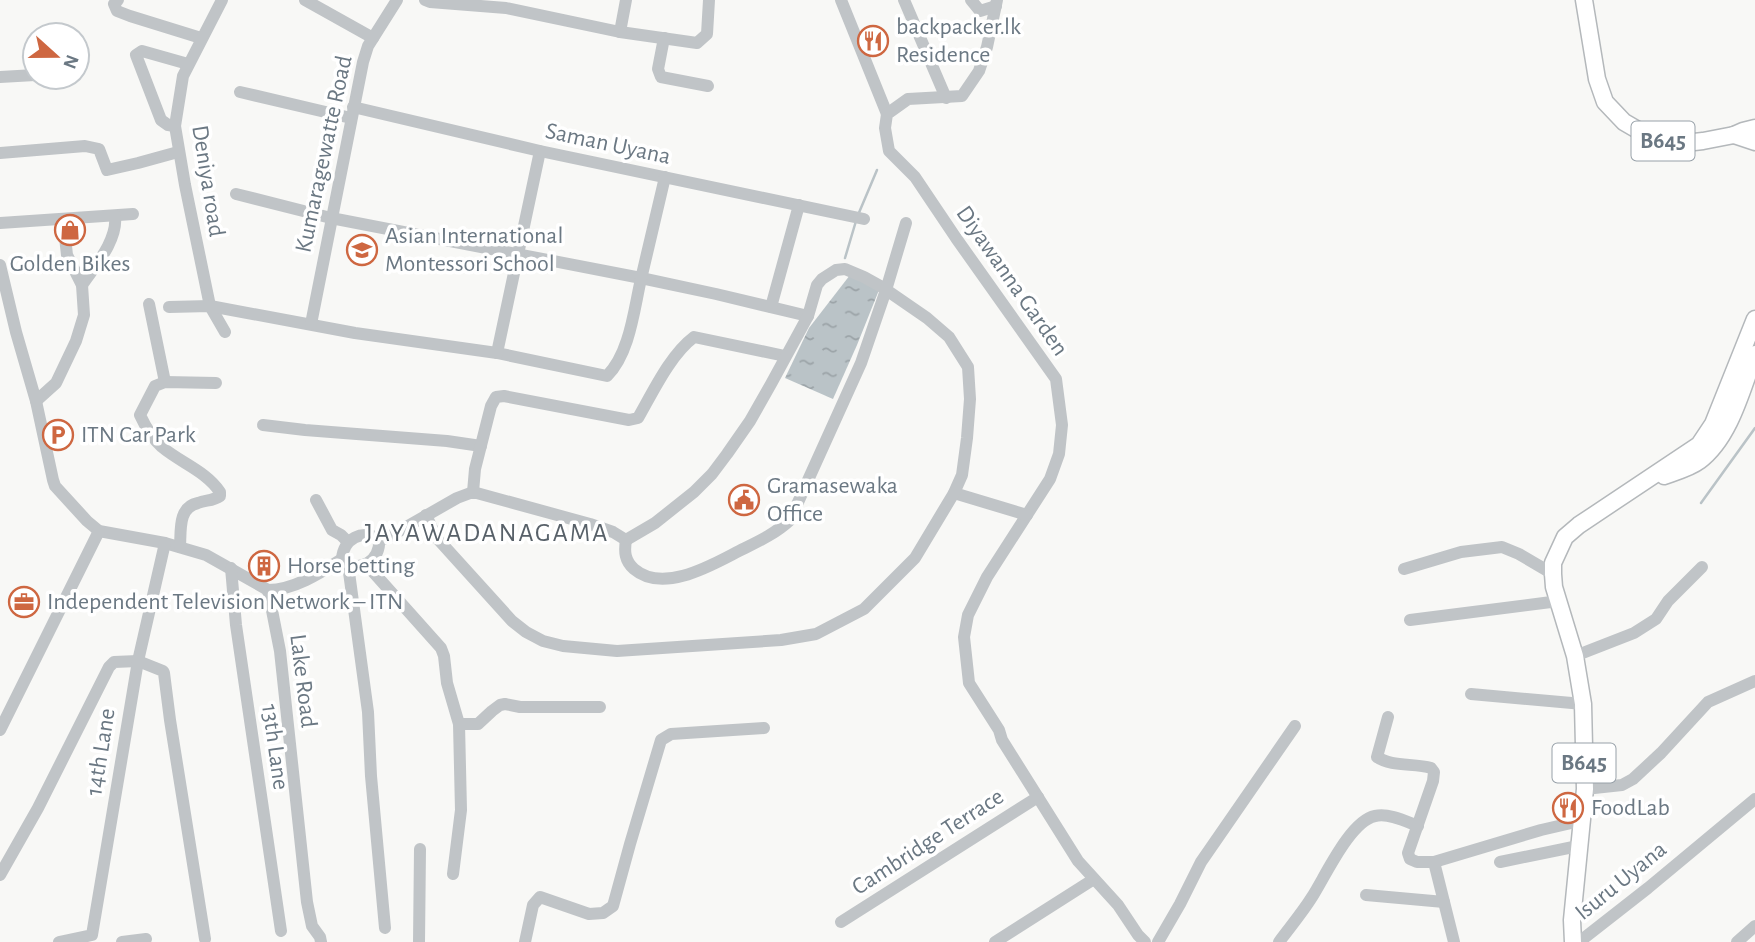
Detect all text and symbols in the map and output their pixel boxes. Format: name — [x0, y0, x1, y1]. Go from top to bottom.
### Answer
place label: backpacker.lk Residence — [896, 15, 1021, 67]
north arrow — [21, 21, 91, 91]
restaurant icon: backpacker.lk Residence — [856, 24, 890, 58]
text: N — [59, 52, 82, 71]
street label: Kumaragewatte Road — [291, 53, 357, 255]
street label: Saman Uyana — [543, 119, 673, 169]
road number: B645 — [1632, 122, 1694, 160]
street label: Deniya road — [187, 123, 229, 239]
street label: Diyawanna Garden — [951, 202, 1073, 360]
shop icon: Golden Bikes — [53, 213, 87, 247]
place label: Asian International Montessori School — [385, 224, 563, 276]
school or university icon: Asian International Montessori School — [345, 233, 379, 267]
place label: Golden Bikes — [10, 252, 130, 276]
parking icon: ITN Car Park — [41, 418, 75, 452]
place label: ITN Car Park — [81, 423, 196, 447]
place label: Gramasewaka Office — [767, 474, 898, 526]
public building icon: Gramasewaka Office — [727, 483, 761, 517]
district label: JAYAWADANAGAMA — [365, 520, 609, 546]
building icon: Horse betting — [247, 549, 281, 583]
place label: Horse betting — [287, 554, 415, 578]
office icon: Independent Television Network – ITN — [7, 585, 41, 619]
place label: Independent Television Network – ITN — [47, 590, 403, 614]
street label: Lake Road — [285, 633, 321, 729]
street label: 13th Lane — [257, 702, 293, 792]
street label: 14th Lane — [82, 707, 120, 797]
road number: B645 — [1552, 744, 1616, 782]
street label: Cambridge Terrace — [848, 784, 1008, 900]
restaurant icon: FoodLab — [1551, 791, 1585, 825]
place label: FoodLab — [1591, 796, 1670, 820]
street label: Isuru Uyana — [1571, 837, 1671, 925]

